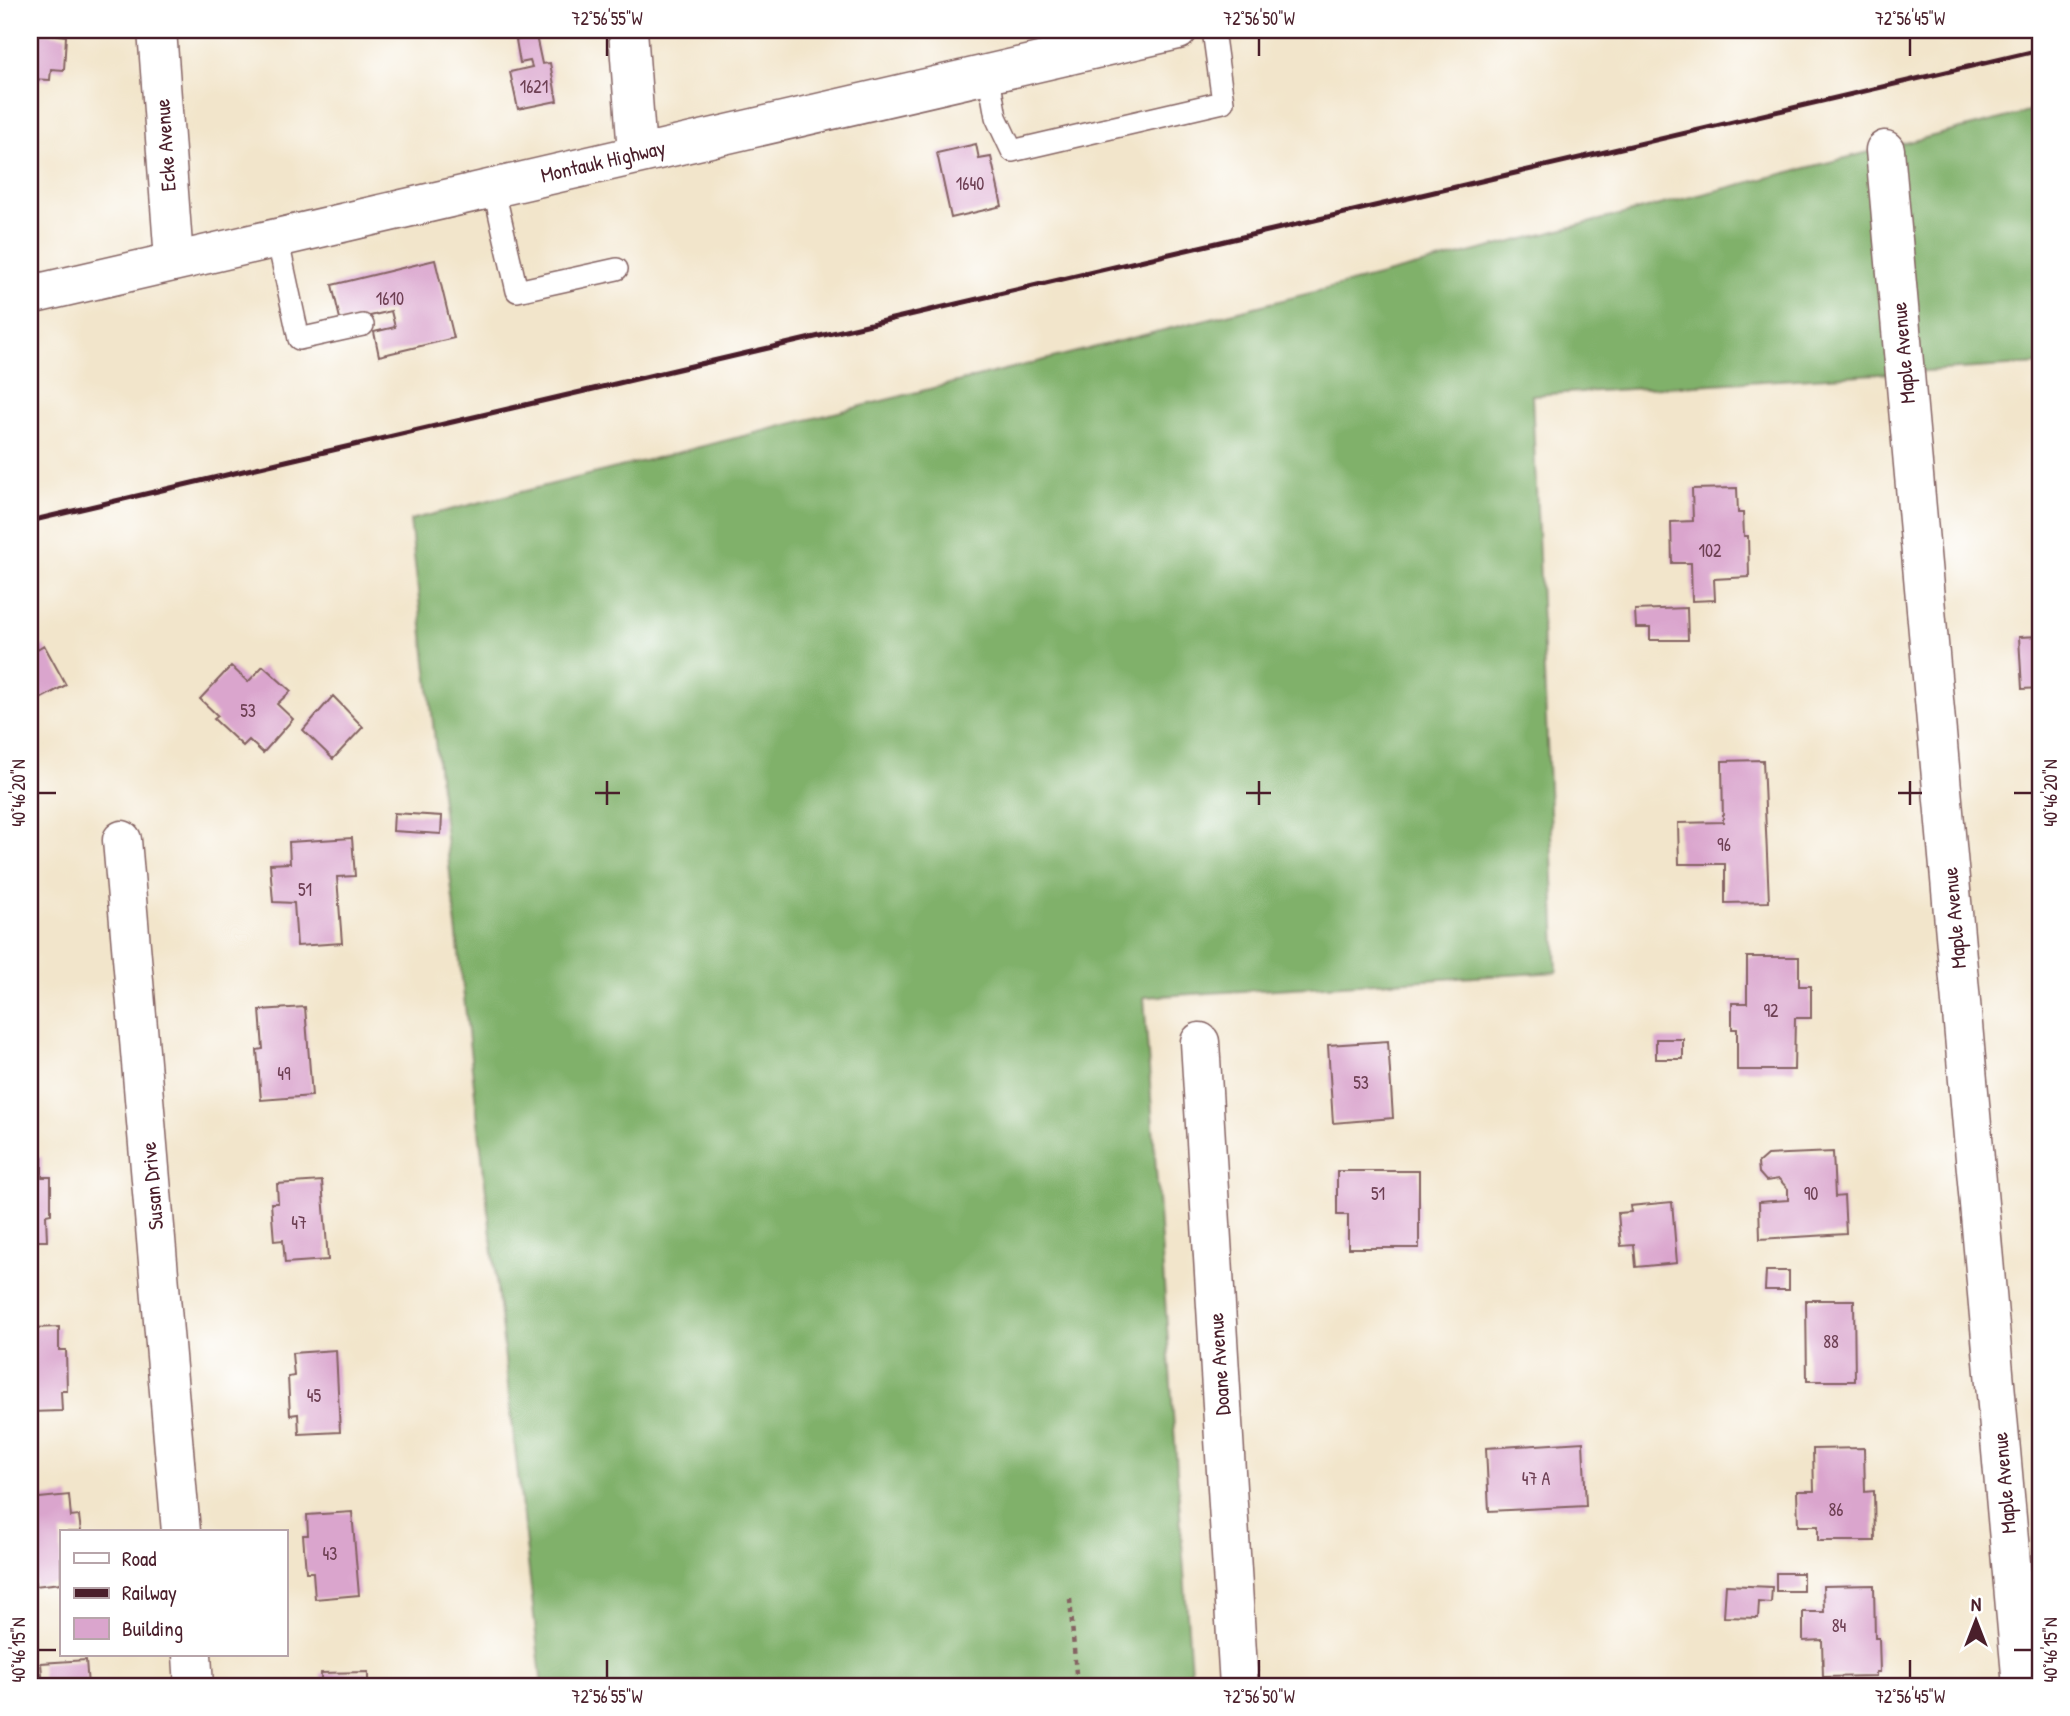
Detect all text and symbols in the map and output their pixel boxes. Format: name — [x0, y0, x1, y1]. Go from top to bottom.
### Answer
text: 72°56'55"W — [571, 6, 643, 31]
text: 72°56'50"W — [1223, 6, 1295, 31]
text: 72°56'45"W — [1875, 6, 1945, 31]
house number: 1621 — [520, 74, 548, 99]
street label: Ecke Avenue — [147, 98, 183, 192]
street label: Montauk Highway — [538, 133, 668, 189]
house number: 1640 — [956, 171, 984, 196]
house number: 1610 — [376, 286, 404, 311]
street label: Maple Avenue — [1884, 301, 1922, 405]
house number: 102 — [1698, 538, 1722, 563]
house number: 53 — [240, 698, 256, 723]
text: 40°46'20"N — [6, 759, 31, 827]
text: 40°46'20"N — [2038, 759, 2063, 827]
house number: 96 — [1717, 832, 1731, 857]
street label: Maple Avenue — [1935, 866, 1973, 970]
house number: 51 — [298, 877, 312, 902]
house number: 92 — [1763, 998, 1779, 1023]
house number: 49 — [277, 1061, 291, 1086]
house number: 53 — [1353, 1070, 1369, 1095]
street label: Susan Drive — [134, 1141, 170, 1231]
house number: 51 — [1371, 1181, 1385, 1206]
house number: 90 — [1804, 1181, 1818, 1206]
house number: 47 — [291, 1210, 307, 1235]
street label: Doane Avenue — [1201, 1312, 1237, 1416]
house number: 88 — [1823, 1329, 1839, 1354]
house number: 45 — [307, 1383, 322, 1408]
street label: Maple Avenue — [1985, 1431, 2023, 1535]
house number: 47 A — [1522, 1466, 1551, 1491]
house number: 86 — [1829, 1497, 1843, 1522]
legend — [60, 1530, 287, 1656]
house number: 43 — [323, 1541, 337, 1566]
text: Road — [122, 1544, 156, 1573]
text: Railway — [122, 1578, 177, 1607]
north arrow — [1940, 1586, 2010, 1656]
text: N — [1971, 1591, 1981, 1617]
house number: 84 — [1832, 1613, 1847, 1638]
text: Building — [122, 1614, 183, 1643]
text: 40°46'15"N — [6, 1617, 31, 1683]
text: 40°46'15"N — [2038, 1617, 2063, 1683]
text: 72°56'55"W — [571, 1684, 643, 1709]
text: 72°56'50"W — [1223, 1684, 1295, 1709]
text: 72°56'45"W — [1875, 1684, 1945, 1709]

